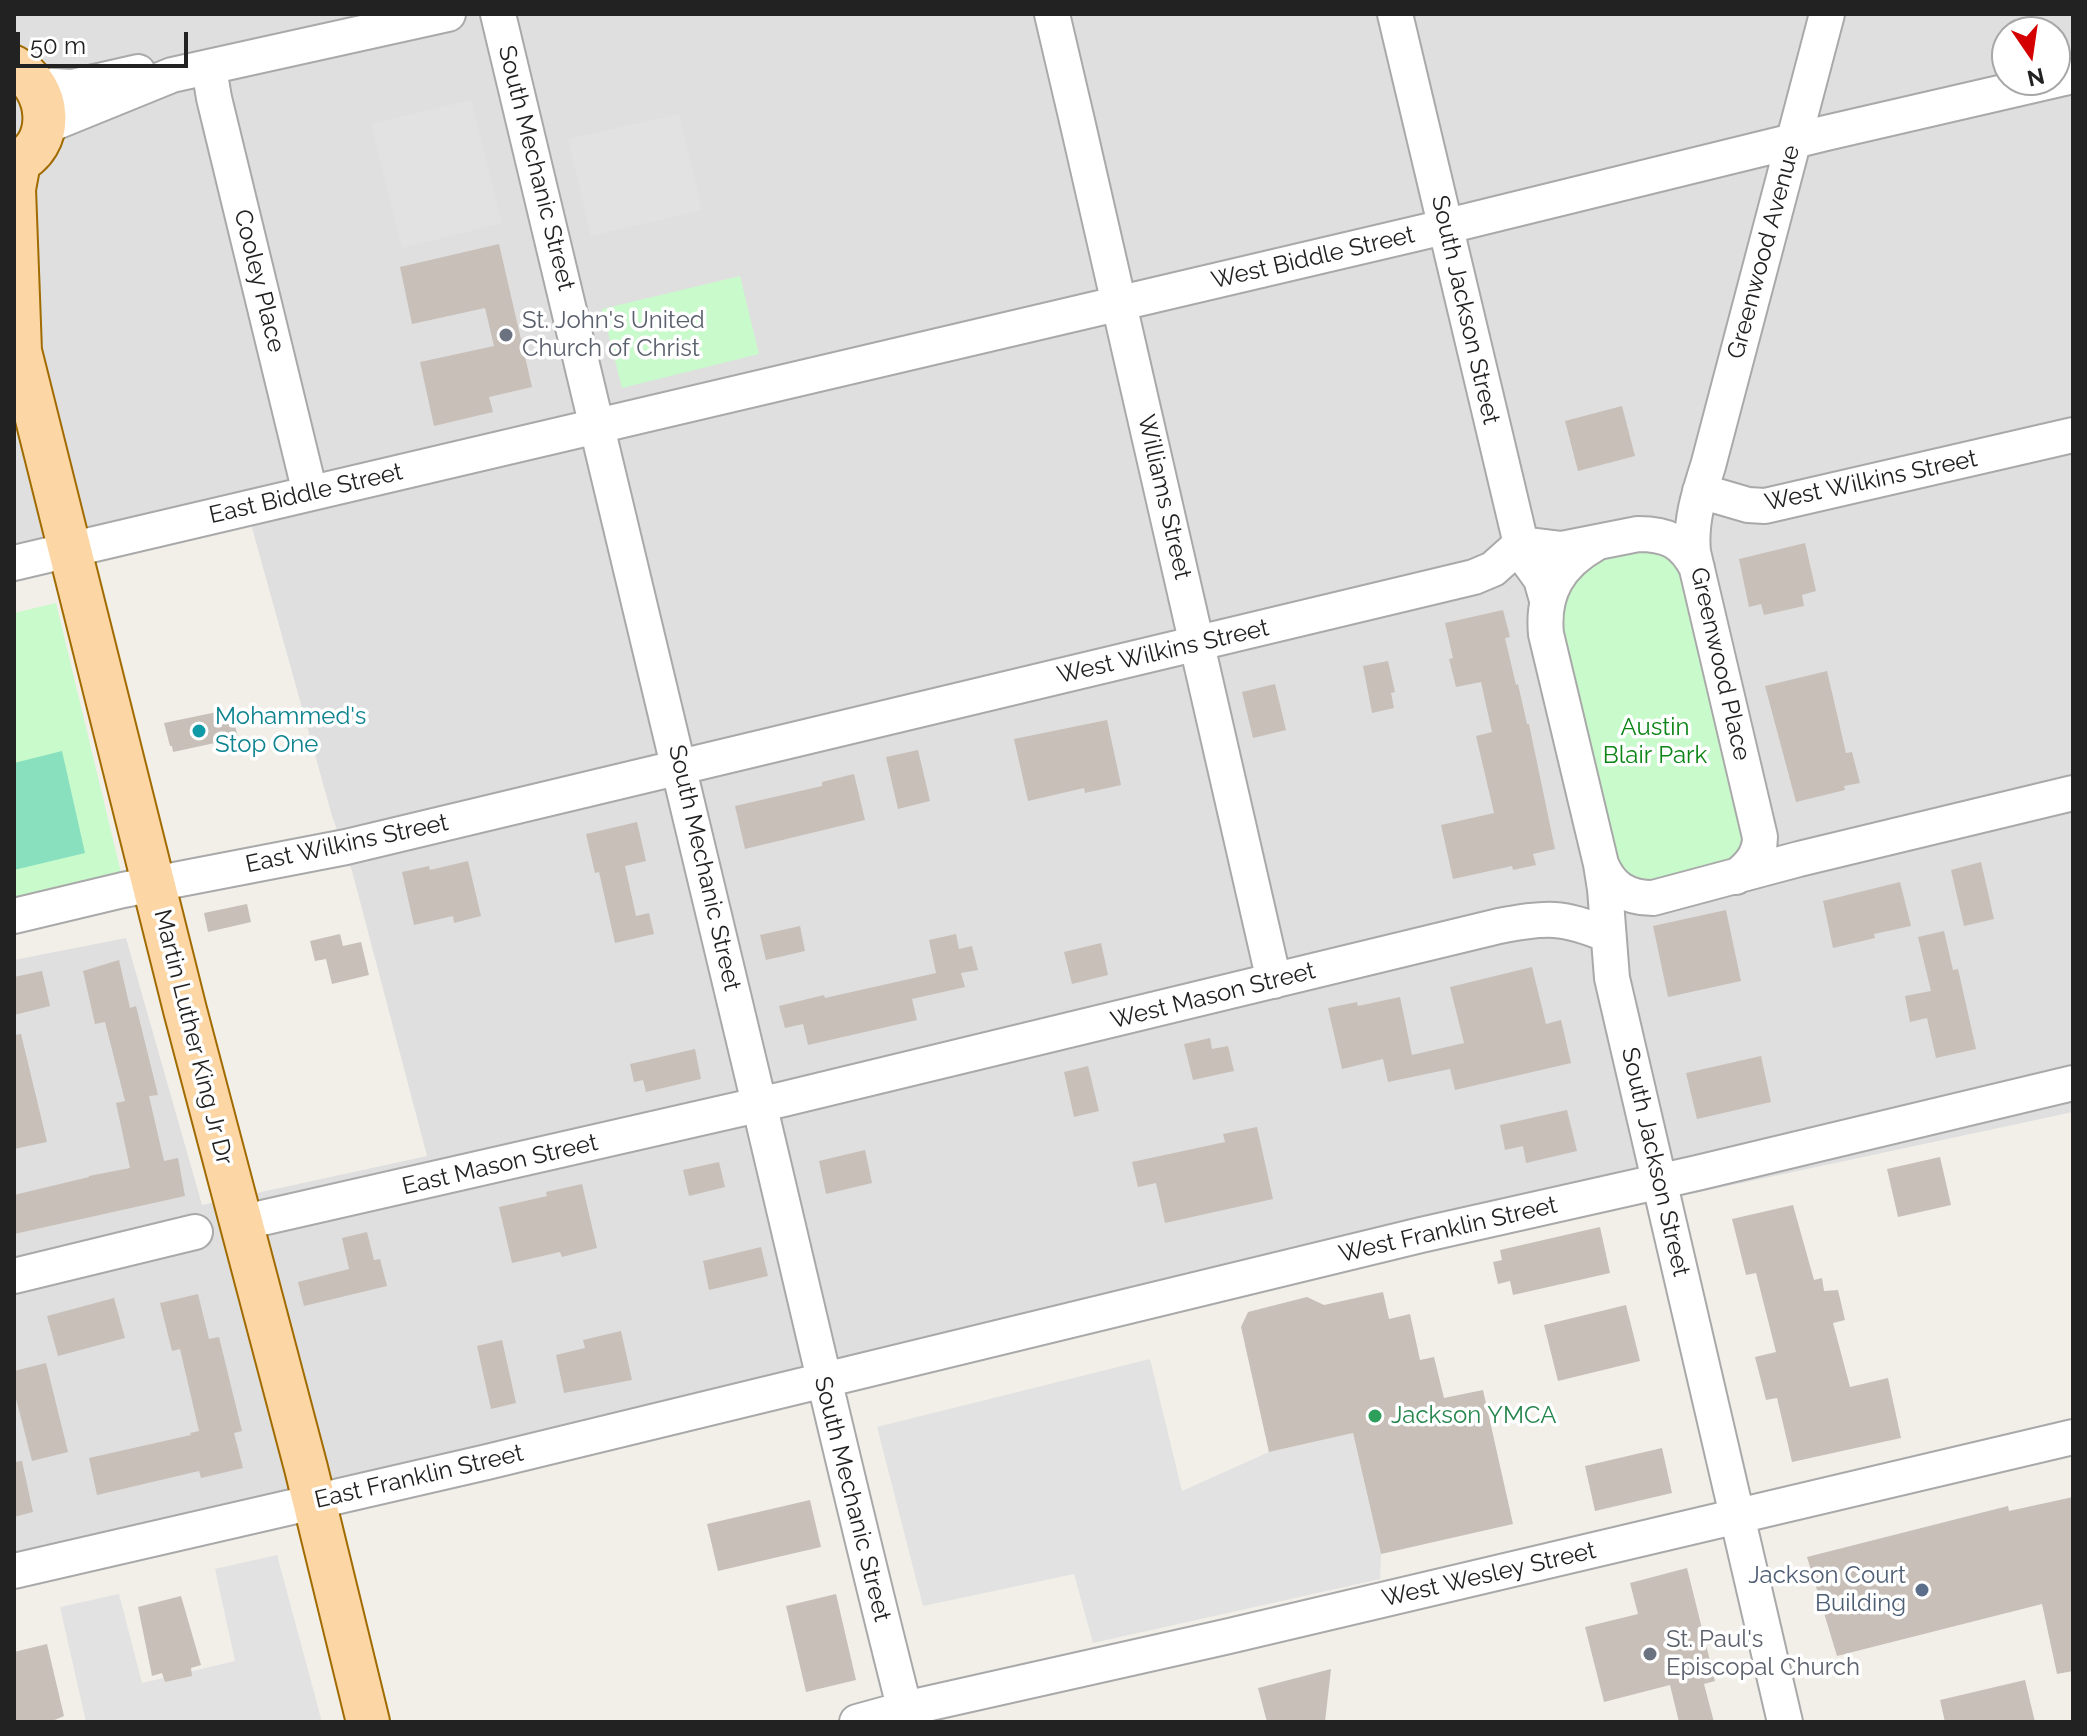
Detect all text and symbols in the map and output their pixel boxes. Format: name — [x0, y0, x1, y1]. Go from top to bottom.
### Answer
scale bar — [20, 16, 192, 66]
north arrow — [1991, 16, 2071, 96]
text: 50 m — [30, 31, 86, 60]
street label: South Mechanic Street — [492, 43, 580, 293]
text: N — [2025, 63, 2047, 92]
street label: Greenwood Avenue — [1722, 142, 1806, 362]
street label: South Jackson Street — [1425, 193, 1505, 427]
street label: Cooley Place — [227, 207, 291, 355]
street label: West Biddle Street — [1209, 221, 1417, 295]
place label: St. John's United Church of Christ — [522, 307, 705, 363]
marker: St. John's United Church of Christ — [497, 326, 515, 344]
street label: Williams Street — [1131, 412, 1197, 582]
street label: West Wilkins Street — [1762, 444, 1980, 518]
street label: East Biddle Street — [206, 458, 406, 530]
street label: Greenwood Place — [1684, 565, 1756, 763]
street label: West Wilkins Street — [1054, 614, 1272, 690]
place label: Mohammed's Stop One — [215, 703, 366, 759]
park label: Austin Blair Park — [1603, 714, 1707, 770]
marker: Mohammed's Stop One — [190, 722, 208, 740]
street label: South Mechanic Street — [662, 742, 746, 994]
street label: East Wilkins Street — [243, 808, 451, 880]
street label: Martin Luther King Jr Dr — [147, 906, 239, 1168]
street label: West Mason Street — [1108, 957, 1318, 1035]
street label: South Jackson Street — [1615, 1045, 1695, 1279]
street label: East Mason Street — [399, 1128, 601, 1202]
street label: West Franklin Street — [1336, 1191, 1560, 1269]
street label: South Mechanic Street — [808, 1374, 896, 1624]
place label: Jackson YMCA — [1391, 1402, 1556, 1430]
marker: Jackson YMCA — [1366, 1407, 1384, 1425]
street label: East Franklin Street — [312, 1439, 526, 1515]
street label: West Wesley Street — [1379, 1536, 1599, 1614]
place label: Jackson Court Building — [1748, 1562, 1906, 1618]
marker: Jackson Court Building — [1913, 1581, 1931, 1599]
place label: St. Paul's Episcopal Church — [1666, 1626, 1860, 1682]
marker: St. Paul's Episcopal Church — [1641, 1645, 1659, 1663]

